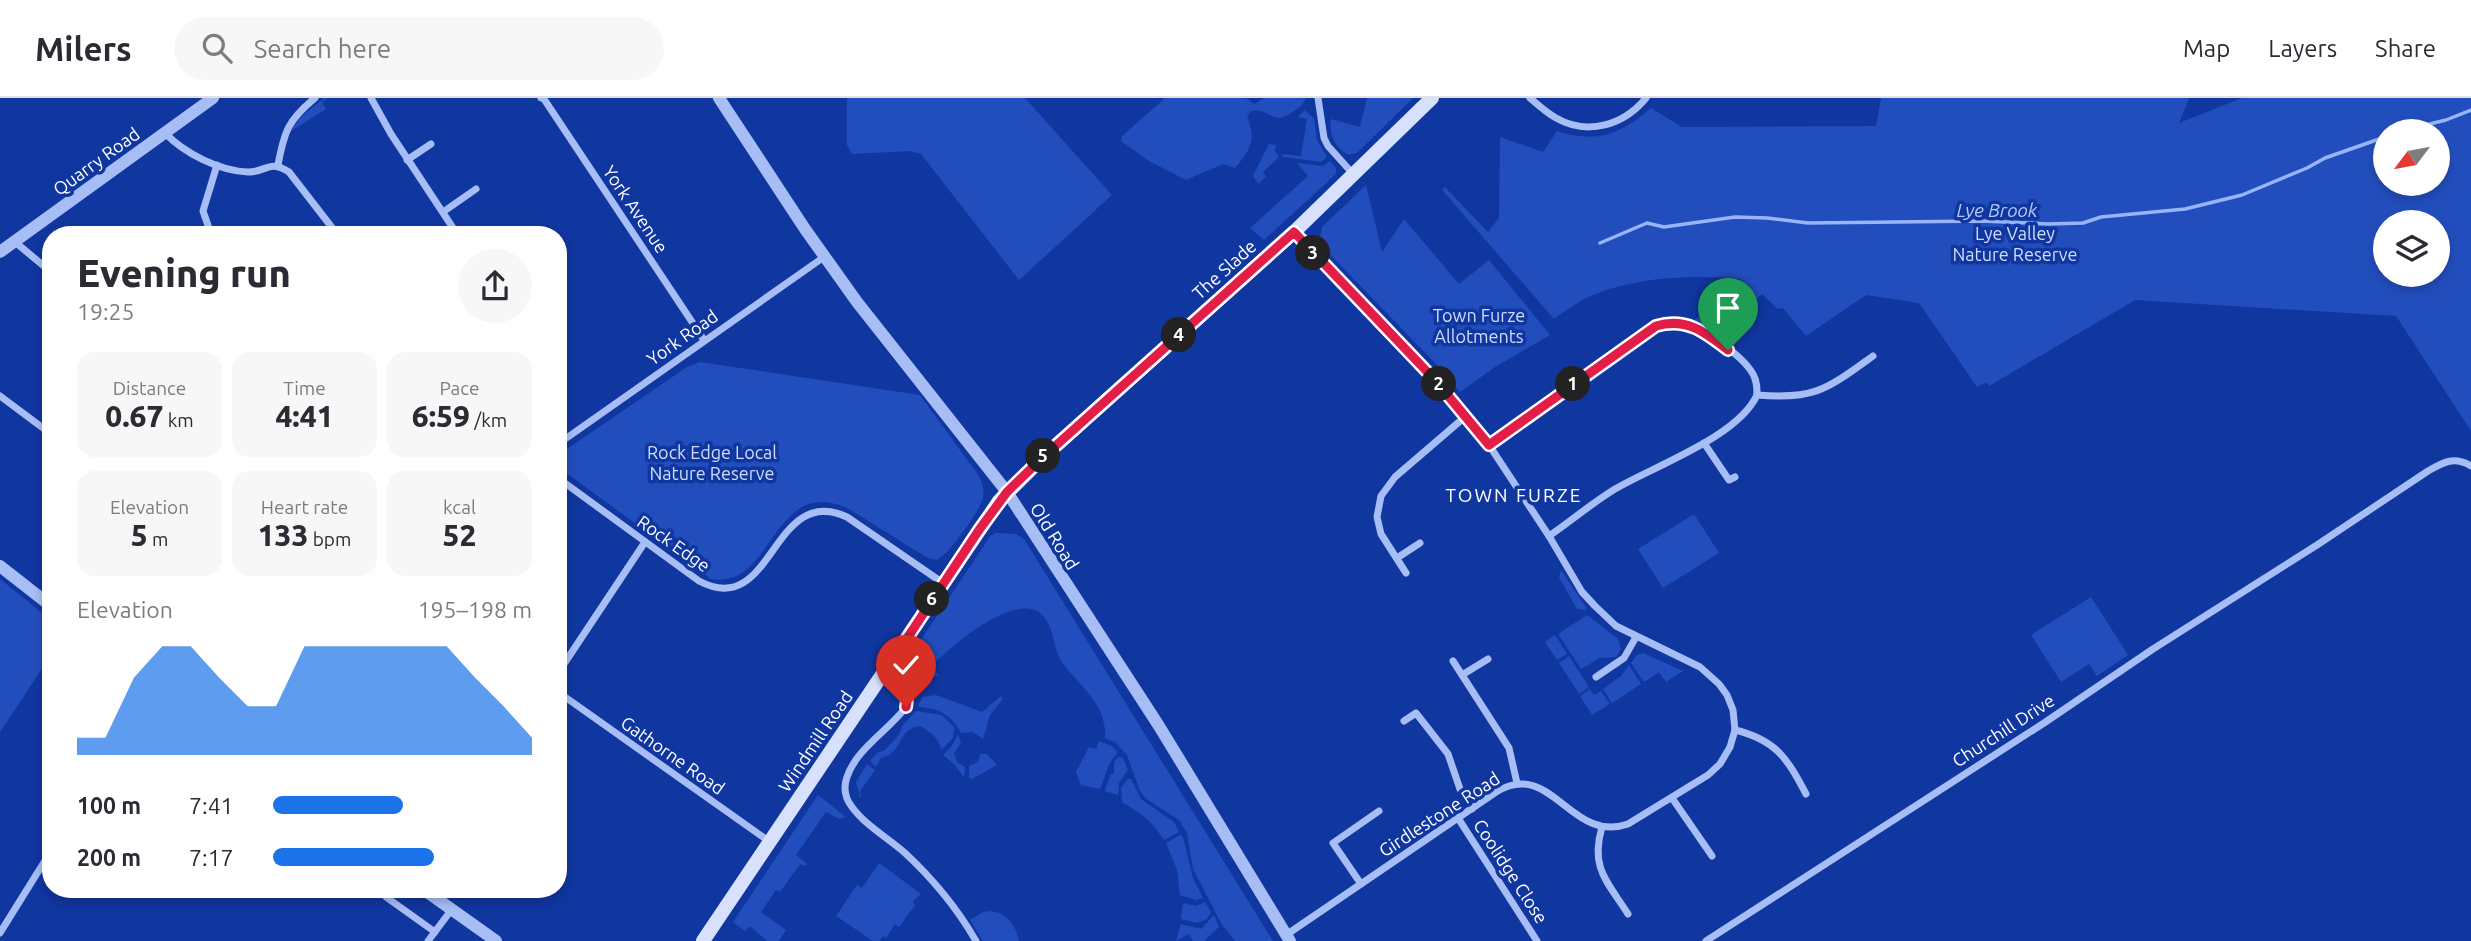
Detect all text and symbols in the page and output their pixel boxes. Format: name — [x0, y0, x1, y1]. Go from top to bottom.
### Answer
search box — [174, 17, 664, 80]
icon: search — [198, 29, 236, 67]
text: Milers — [35, 30, 132, 67]
text: Search here — [254, 34, 391, 63]
text: Map — [2183, 35, 2230, 62]
text: Layers — [2268, 35, 2337, 62]
text: Share — [2375, 35, 2436, 62]
north arrow — [2373, 119, 2450, 196]
map controls — [2373, 119, 2450, 287]
street label: Quarry Road — [49, 123, 144, 200]
street label: York Avenue — [600, 162, 672, 256]
water label: Lye Brook — [1957, 199, 2038, 221]
button: layers — [2373, 210, 2450, 287]
park label: Lye Valley Nature Reserve — [1952, 223, 2078, 264]
street label: The Slade — [1188, 235, 1260, 303]
pin: 3 — [1296, 236, 1330, 270]
text: 3 — [1307, 241, 1318, 263]
button: share — [458, 249, 532, 323]
text: Evening run — [77, 252, 291, 294]
pin — [1698, 278, 1758, 350]
icon: arrive — [1709, 289, 1747, 327]
text: 19:25 — [77, 299, 135, 324]
street label: York Road — [643, 305, 721, 369]
park label: Town Furze Allotments — [1433, 305, 1525, 346]
pin: 4 — [1162, 317, 1196, 352]
text: 4 — [1173, 323, 1184, 345]
pin: 2 — [1422, 366, 1456, 402]
pin: 1 — [1556, 366, 1590, 402]
text: 2 — [1433, 372, 1444, 394]
text: 1 — [1567, 372, 1578, 394]
text: Distance — [113, 377, 186, 399]
text: Time — [283, 377, 326, 399]
text: Pace — [439, 377, 480, 399]
text: 0.67 — [105, 399, 163, 433]
text: 4:41 — [275, 399, 334, 433]
text: 6:59 — [412, 399, 470, 433]
text: km — [163, 409, 194, 431]
text: /km — [470, 409, 507, 431]
pin: 5 — [1026, 438, 1060, 474]
park label: Rock Edge Local Nature Reserve — [647, 442, 777, 483]
text: 5 — [1037, 444, 1048, 466]
district label: TOWN FURZE — [1446, 484, 1582, 506]
text: Elevation — [110, 496, 189, 518]
text: Heart rate — [261, 496, 348, 518]
text: kcal — [443, 496, 476, 518]
street label: Old Road — [1027, 499, 1083, 573]
street label: Rock Edge — [634, 511, 714, 575]
text: 5 — [131, 518, 148, 552]
text: 133 — [258, 518, 308, 552]
text: 52 — [443, 518, 476, 552]
text: m — [148, 528, 168, 550]
text: bpm — [308, 528, 351, 550]
pin: 6 — [914, 582, 950, 616]
text: 6 — [926, 587, 937, 609]
text: Elevation — [77, 597, 173, 622]
text: 195–198 m — [418, 597, 532, 622]
pin — [876, 635, 936, 707]
icon: check — [887, 646, 925, 684]
street label: Windmill Road — [774, 687, 856, 795]
street label: Churchill Drive — [1948, 690, 2058, 770]
street label: Gathorne Road — [617, 712, 729, 798]
street label: Girdlestone Road — [1375, 768, 1503, 860]
text: 100 m — [77, 793, 141, 818]
text: 7:41 — [189, 793, 234, 818]
street label: Coolidge Close — [1470, 815, 1552, 927]
text: 200 m — [77, 845, 141, 870]
text: 7:17 — [189, 845, 234, 870]

